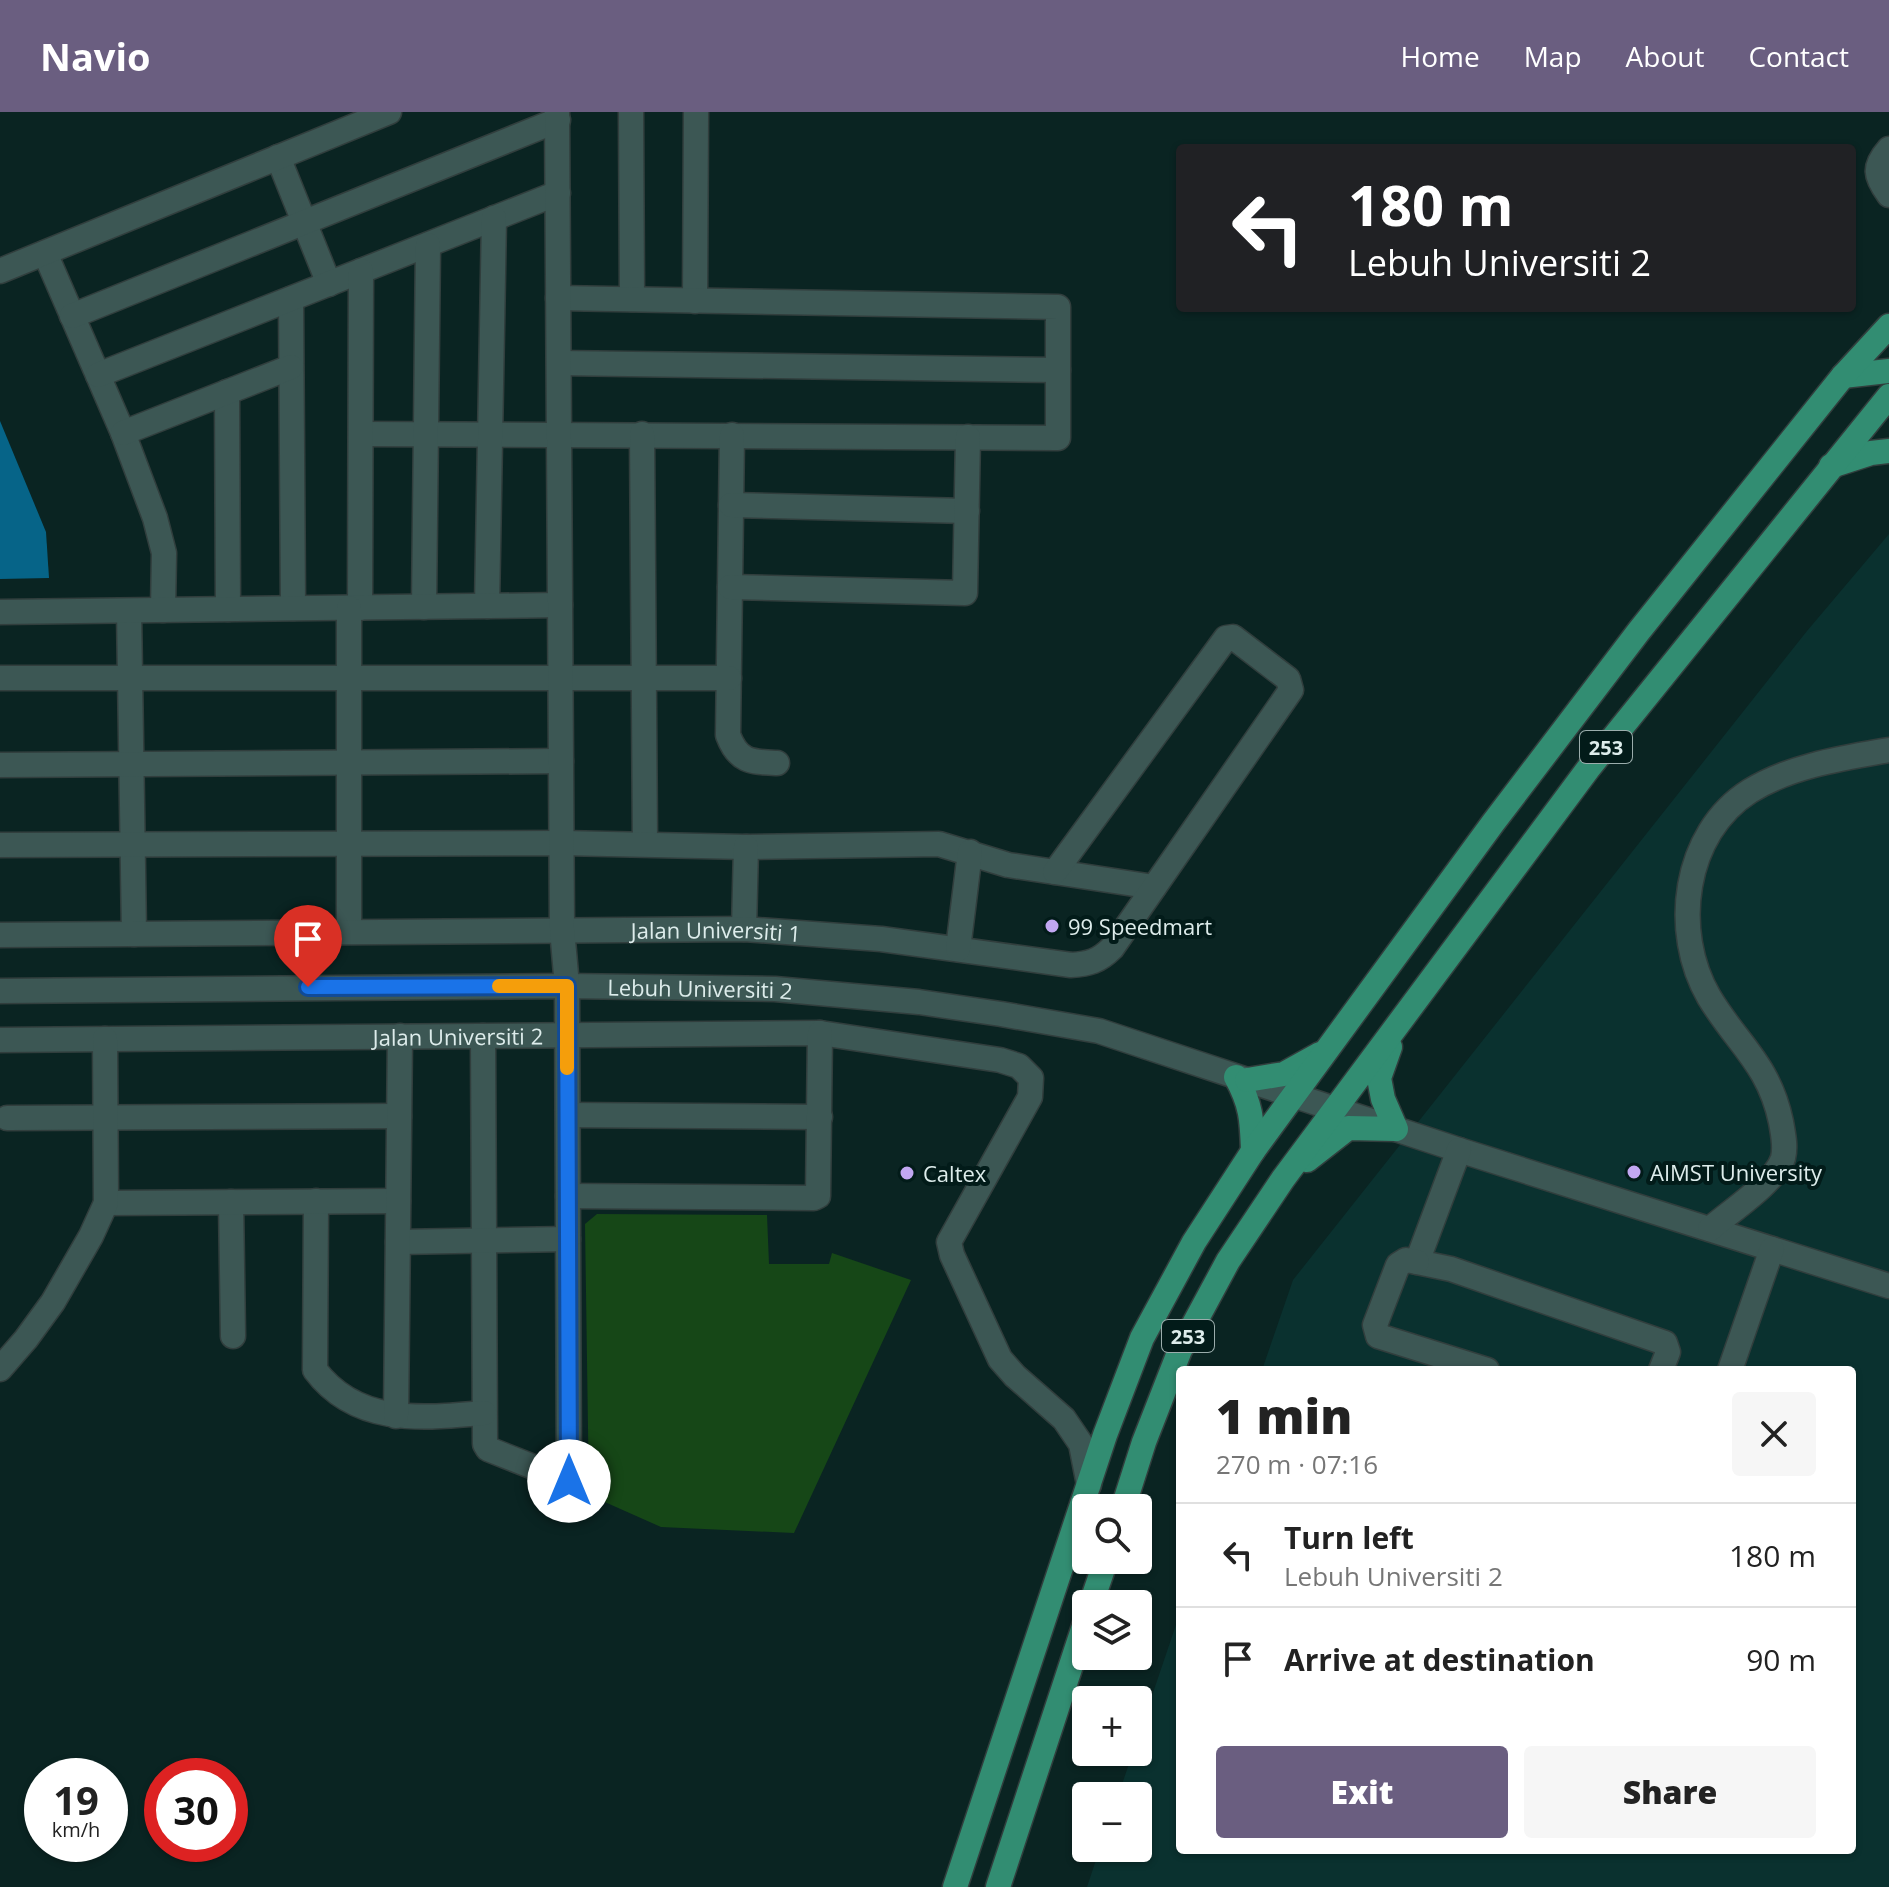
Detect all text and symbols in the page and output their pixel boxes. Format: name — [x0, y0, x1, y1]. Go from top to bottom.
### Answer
text: Navio — [40, 30, 151, 82]
text: Home — [1401, 37, 1480, 75]
text: Map — [1524, 37, 1582, 75]
text: About — [1626, 37, 1704, 75]
text: Contact — [1748, 37, 1849, 75]
text: 180 m — [1348, 166, 1514, 242]
icon: left — [1216, 176, 1320, 280]
text: Lebuh Universiti 2 — [1348, 238, 1651, 287]
road number: 253 — [1580, 731, 1632, 763]
pin — [274, 905, 342, 987]
place label: 99 Speedmart — [1068, 911, 1212, 941]
street label: Jalan Universiti 1 — [629, 914, 802, 948]
icon: arrive — [286, 917, 330, 961]
marker: 99 Speedmart — [1043, 917, 1061, 935]
street label: Lebuh Universiti 2 — [607, 972, 794, 1006]
street label: Jalan Universiti 2 — [371, 1020, 543, 1052]
place label: AIMST University — [1650, 1157, 1823, 1187]
place label: Caltex — [923, 1158, 987, 1188]
marker: AIMST University — [1625, 1163, 1643, 1181]
marker: Caltex — [898, 1164, 916, 1182]
road number: 253 — [1162, 1320, 1214, 1352]
text: 1 min — [1216, 1383, 1352, 1448]
button: close — [1732, 1392, 1816, 1476]
position arrow — [527, 1439, 611, 1523]
text: 270 m · 07:16 — [1216, 1446, 1378, 1482]
map controls — [1072, 1494, 1152, 1862]
button: search — [1072, 1494, 1152, 1574]
text: Turn left — [1284, 1517, 1414, 1558]
icon: left — [1216, 1533, 1260, 1577]
text: 180 m — [1729, 1535, 1816, 1576]
text: Lebuh Universiti 2 — [1284, 1558, 1503, 1594]
button: layers — [1072, 1590, 1152, 1670]
icon: arrive — [1216, 1637, 1260, 1681]
text: Arrive at destination — [1284, 1639, 1595, 1680]
text: 90 m — [1746, 1639, 1816, 1680]
button: + — [1072, 1686, 1152, 1766]
button: Exit — [1216, 1746, 1508, 1838]
button: Share — [1524, 1746, 1816, 1838]
speed limit sign: 30 — [144, 1758, 248, 1862]
text: 19 — [53, 1772, 99, 1827]
button: − — [1072, 1782, 1152, 1862]
text: km/h — [52, 1816, 100, 1843]

